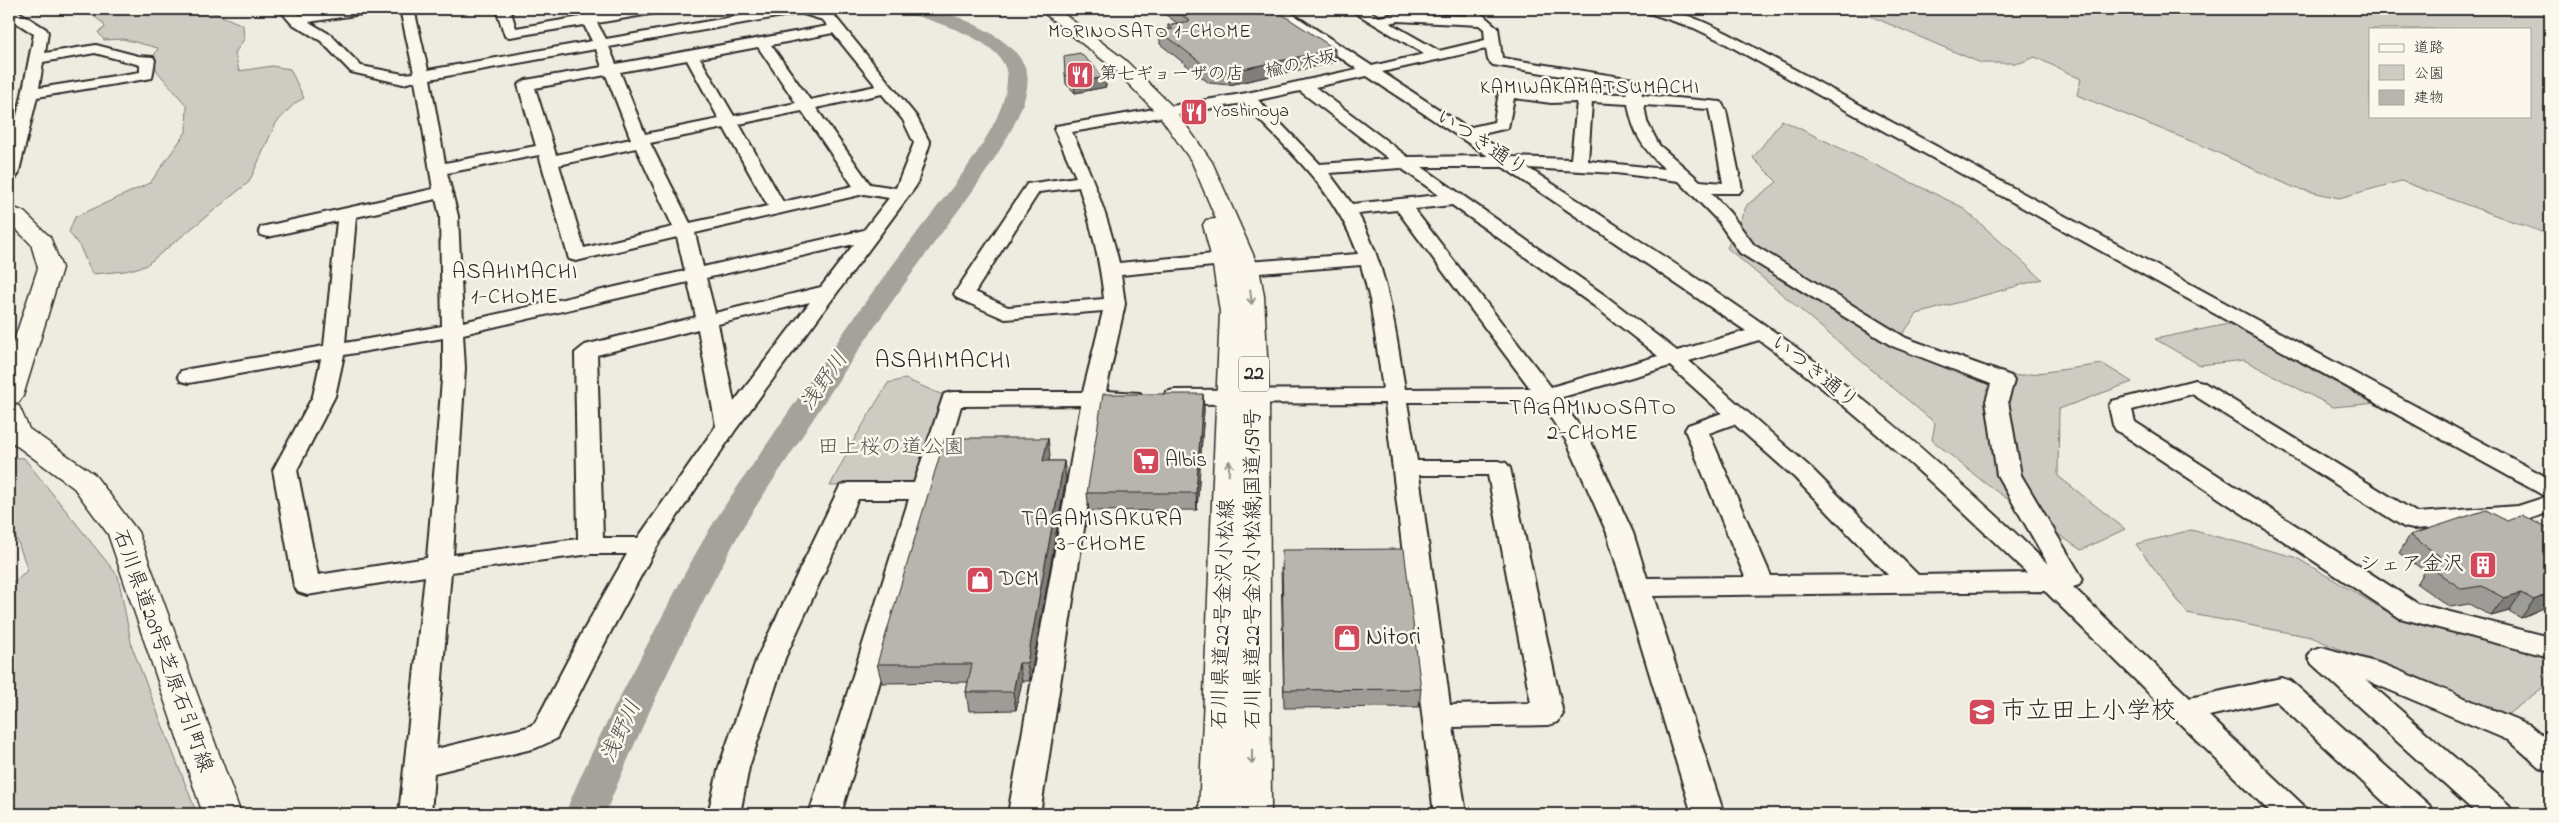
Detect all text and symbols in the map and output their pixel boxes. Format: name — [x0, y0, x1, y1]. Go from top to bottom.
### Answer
district label: MORINOSATO 1-CHOME — [1048, 19, 1252, 46]
legend — [2369, 28, 2532, 118]
text: 道路 — [2414, 37, 2444, 59]
street label: 楡の木坂 — [1263, 44, 1339, 86]
restaurant icon: 第七ギョーザの店 — [1065, 60, 1095, 90]
place label: 第七ギョーザの店 — [1099, 62, 1244, 88]
text: 公園 — [2414, 63, 2444, 85]
district label: KAMIWAKAMATSUMACHI — [1480, 74, 1700, 103]
text: 建物 — [2414, 87, 2444, 109]
restaurant icon: Yoshinoya — [1179, 97, 1209, 127]
place label: Yoshinoya — [1213, 99, 1289, 125]
street label: いつき通り — [1429, 103, 1533, 185]
district label: ASAHIMACHI 1-CHOME — [452, 257, 578, 314]
one-way arrow — [1246, 288, 1256, 304]
street label: いつき通り — [1763, 329, 1865, 417]
district label: ASAHIMACHI — [875, 344, 1011, 379]
water label: 浅野川 — [793, 346, 857, 418]
road number: 22 — [1239, 356, 1269, 392]
district label: TAGAMINOSATO 2-CHOME — [1509, 393, 1677, 450]
street label: 石川県道22号金沢小松線;国道159号 — [1239, 408, 1269, 730]
park label: 田上桜の道公園 — [818, 433, 965, 463]
supermarket icon: Albis — [1131, 446, 1161, 476]
place label: Albis — [1165, 446, 1207, 476]
one-way arrow — [1224, 460, 1234, 476]
street label: 石川県道22号金沢小松線 — [1205, 498, 1243, 730]
district label: TAGAMISAKURA 3-CHOME — [1021, 504, 1183, 561]
street label: 石川県道209号芝原石引町線 — [104, 525, 220, 777]
place label: シェア金沢 — [2359, 550, 2464, 580]
building icon: シェア金沢 — [2468, 550, 2498, 580]
shop icon: DCM — [965, 565, 995, 595]
place label: DCM — [998, 565, 1039, 595]
place label: Nitori — [1366, 620, 1421, 656]
shop icon: Nitori — [1332, 623, 1362, 653]
place label: 市立田上小学校 — [2001, 694, 2176, 730]
water label: 浅野川 — [594, 695, 650, 769]
school or university icon: 市立田上小学校 — [1967, 697, 1997, 727]
one-way arrow — [1247, 748, 1257, 764]

